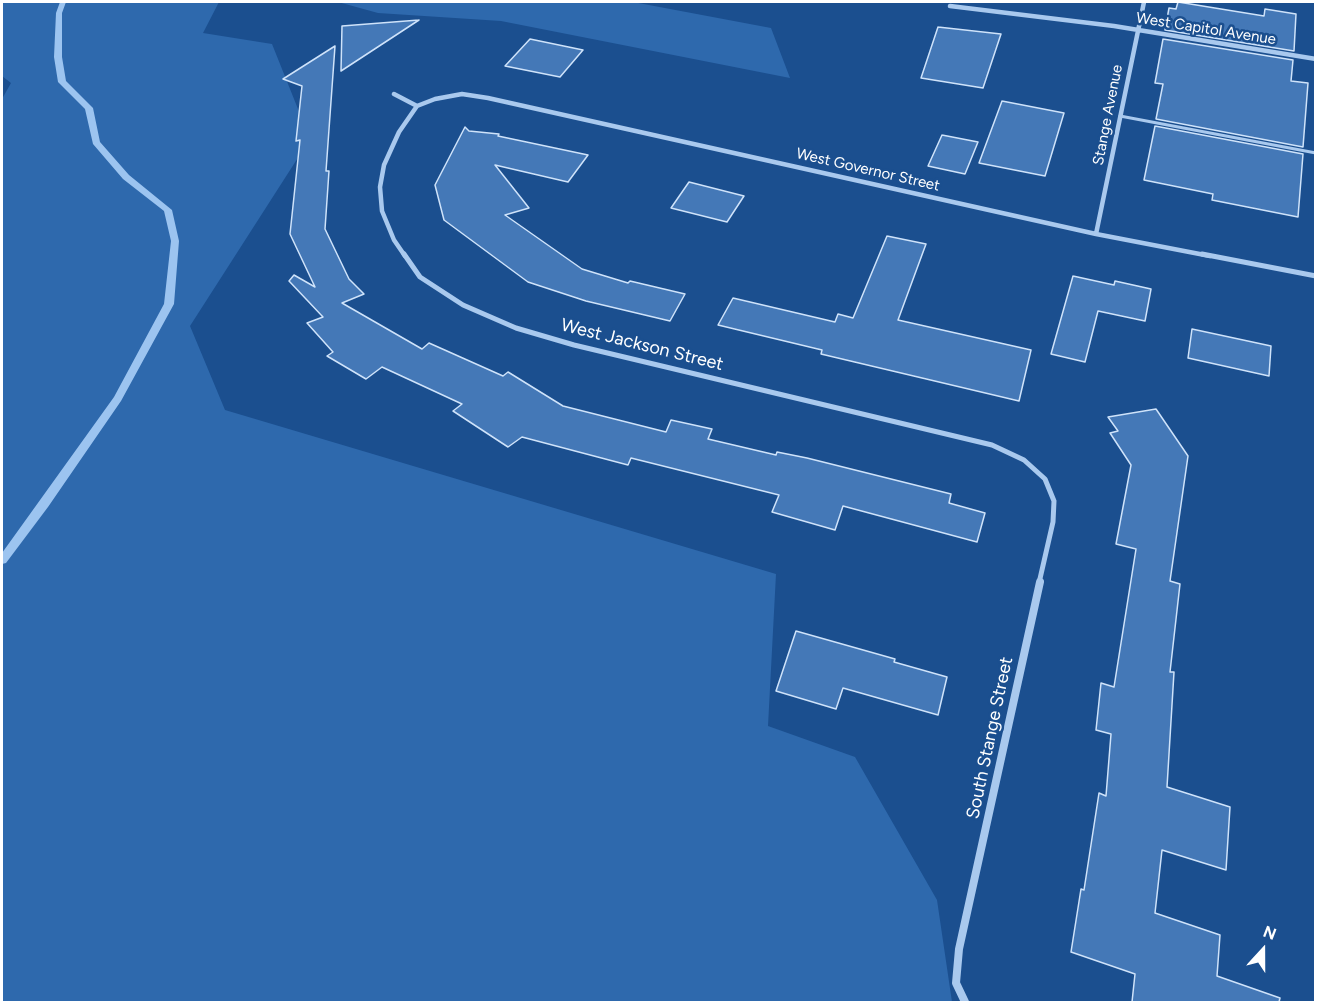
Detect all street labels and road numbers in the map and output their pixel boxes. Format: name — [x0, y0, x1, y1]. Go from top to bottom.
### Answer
street label: West Capitol Avenue — [1135, 9, 1277, 49]
street label: Stange Avenue — [1089, 63, 1127, 167]
street label: West Governor Street — [794, 145, 942, 195]
street label: West Jackson Street — [559, 314, 725, 376]
street label: South Stange Street — [962, 655, 1018, 821]

